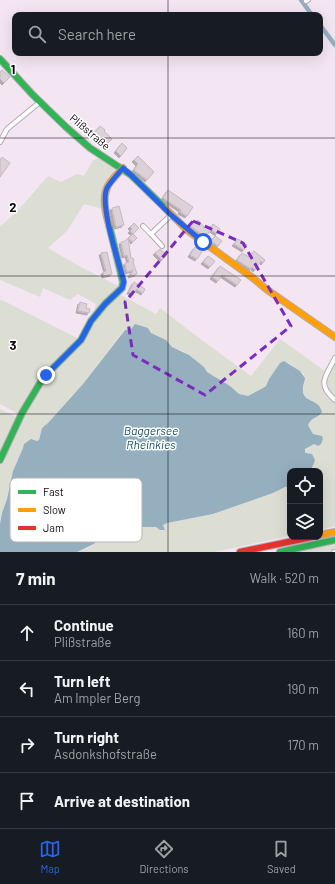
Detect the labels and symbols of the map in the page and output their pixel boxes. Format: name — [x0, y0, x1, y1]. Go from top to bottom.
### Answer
text: 1 — [11, 61, 15, 77]
street label: Plißstraße — [68, 111, 113, 152]
text: 2 — [9, 199, 17, 215]
route start — [194, 233, 212, 251]
text: 3 — [9, 337, 17, 353]
route end — [37, 366, 55, 384]
water label: Baggersee Rheinkies — [124, 423, 178, 451]
legend — [10, 478, 142, 542]
text: Fast — [43, 485, 64, 498]
text: Slow — [43, 503, 66, 516]
text: Jam — [43, 521, 64, 534]

